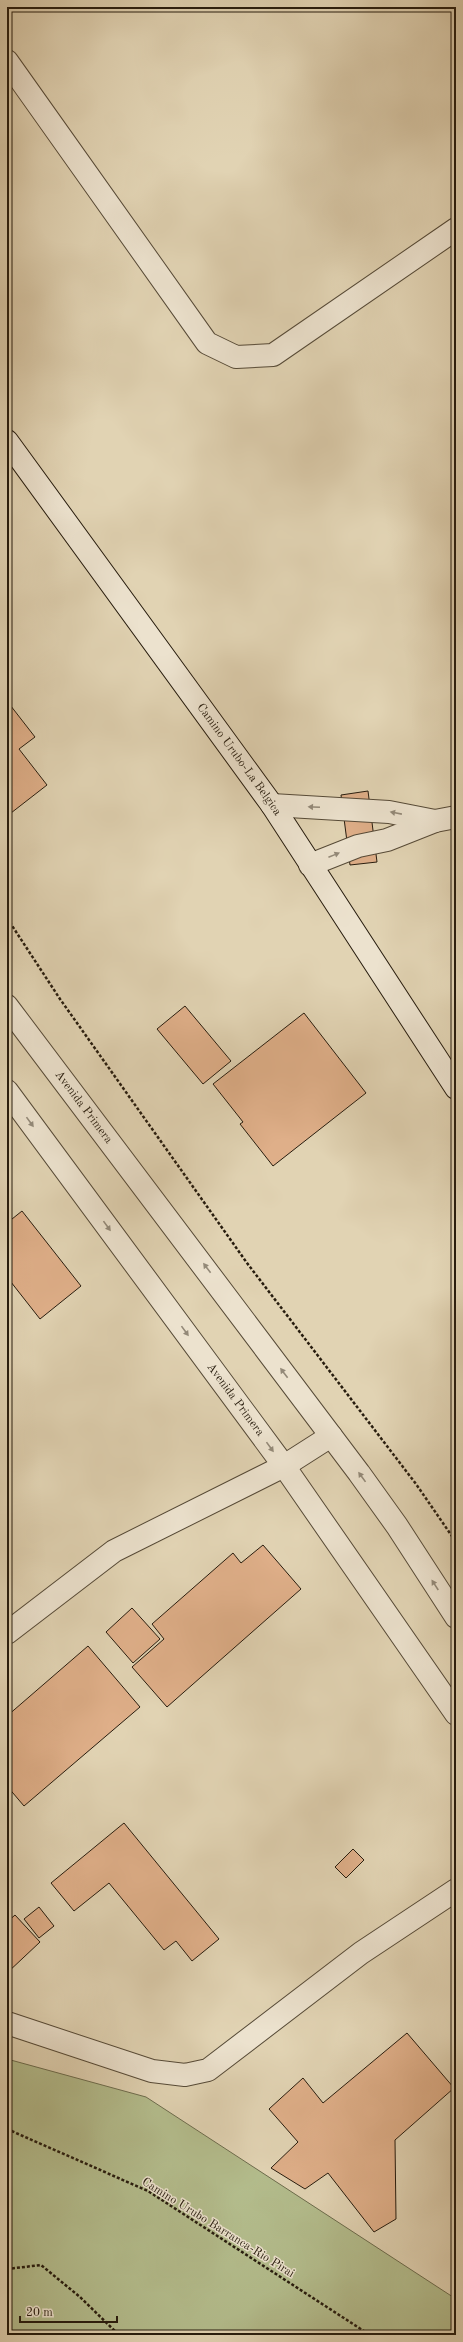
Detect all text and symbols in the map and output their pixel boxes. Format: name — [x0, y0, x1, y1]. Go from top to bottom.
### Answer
street label: Camino Urubo-La Belgica — [194, 701, 283, 818]
one-way arrow — [308, 804, 320, 811]
one-way arrow — [390, 810, 402, 816]
one-way arrow — [328, 852, 340, 858]
street label: Avenida Primera — [52, 1069, 115, 1146]
one-way arrow — [26, 1117, 34, 1127]
one-way arrow — [103, 1221, 112, 1232]
one-way arrow — [202, 1263, 211, 1274]
one-way arrow — [180, 1326, 188, 1336]
street label: Avenida Primera — [204, 1361, 266, 1439]
one-way arrow — [280, 1367, 288, 1378]
one-way arrow — [266, 1442, 274, 1452]
one-way arrow — [358, 1472, 366, 1482]
one-way arrow — [431, 1579, 439, 1590]
street label: Camino Urubo Barranca-Rio Pirai — [140, 2176, 296, 2280]
scale bar — [20, 2298, 117, 2324]
text: 20 m — [26, 2307, 53, 2319]

